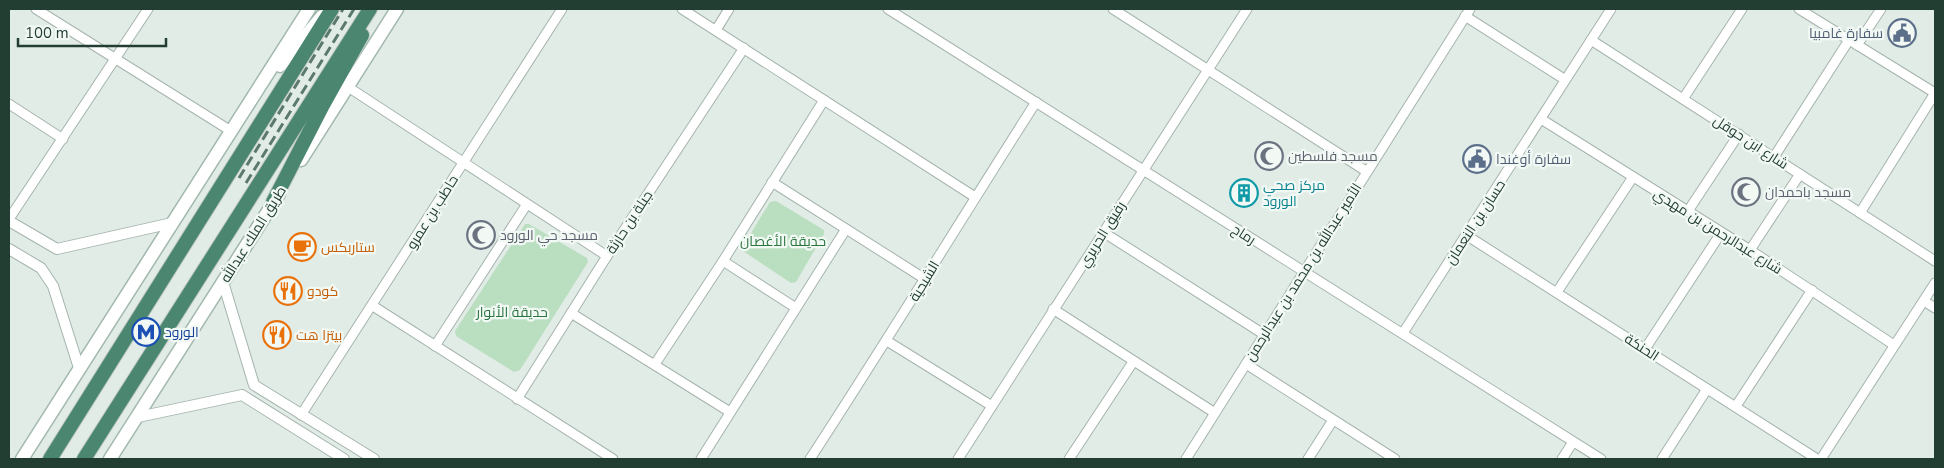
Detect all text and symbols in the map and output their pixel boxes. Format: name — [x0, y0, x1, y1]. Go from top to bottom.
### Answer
scale bar — [18, 15, 165, 47]
public building icon: سفارة غامبيا — [1887, 18, 1917, 48]
text: 100 m — [25, 23, 69, 43]
place label: سفارة غامبيا — [1809, 24, 1883, 43]
street label: شارع ابن حوقل — [1710, 111, 1792, 174]
mosque icon: مسجد فلسطين — [1254, 141, 1284, 171]
public building icon: سفارة أوغندا — [1462, 144, 1492, 174]
place label: مسجد فلسطين — [1288, 147, 1378, 166]
place label: سفارة أوغندا — [1496, 150, 1571, 169]
street label: حاطب بن عمرو — [402, 172, 463, 253]
place label: مركز صحي الورود — [1263, 176, 1325, 211]
street label: حسان بن النعمان — [1441, 176, 1510, 268]
mosque icon: مسجد باحمدان — [1731, 177, 1761, 207]
building icon: مركز صحي الورود — [1229, 178, 1259, 208]
street label: الأمير عبدالله بن محمد بن عبدالرحمن — [1241, 180, 1366, 365]
street label: طريق الملك عبدالله — [216, 182, 291, 286]
place label: مسجد باحمدان — [1765, 183, 1851, 202]
street label: شارع عبدالرحمن بن مهدي — [1649, 184, 1786, 281]
street label: جبلة بن حارثة — [602, 187, 657, 258]
street label: رفيق الحريري — [1075, 198, 1132, 272]
mosque icon: مسجد حي الورود — [466, 220, 496, 250]
street label: رماح — [1228, 220, 1259, 249]
place label: مسجد حي الورود — [500, 226, 598, 247]
cafe icon: ستاربكس — [287, 232, 317, 262]
park label: حديقة الأغصان — [740, 232, 826, 251]
place label: ستاربكس — [321, 238, 375, 257]
street label: الشيحية — [905, 257, 944, 305]
restaurant icon: كودو — [273, 276, 303, 306]
place label: كودو — [307, 282, 338, 301]
park label: حديقة الأنوار — [475, 303, 548, 322]
metro station icon: الورود — [131, 317, 161, 347]
restaurant icon: بيتزا هت — [262, 320, 292, 350]
place label: الورود — [165, 323, 199, 342]
place label: بيتزا هت — [296, 326, 342, 345]
street label: الحنكة — [1621, 329, 1663, 366]

